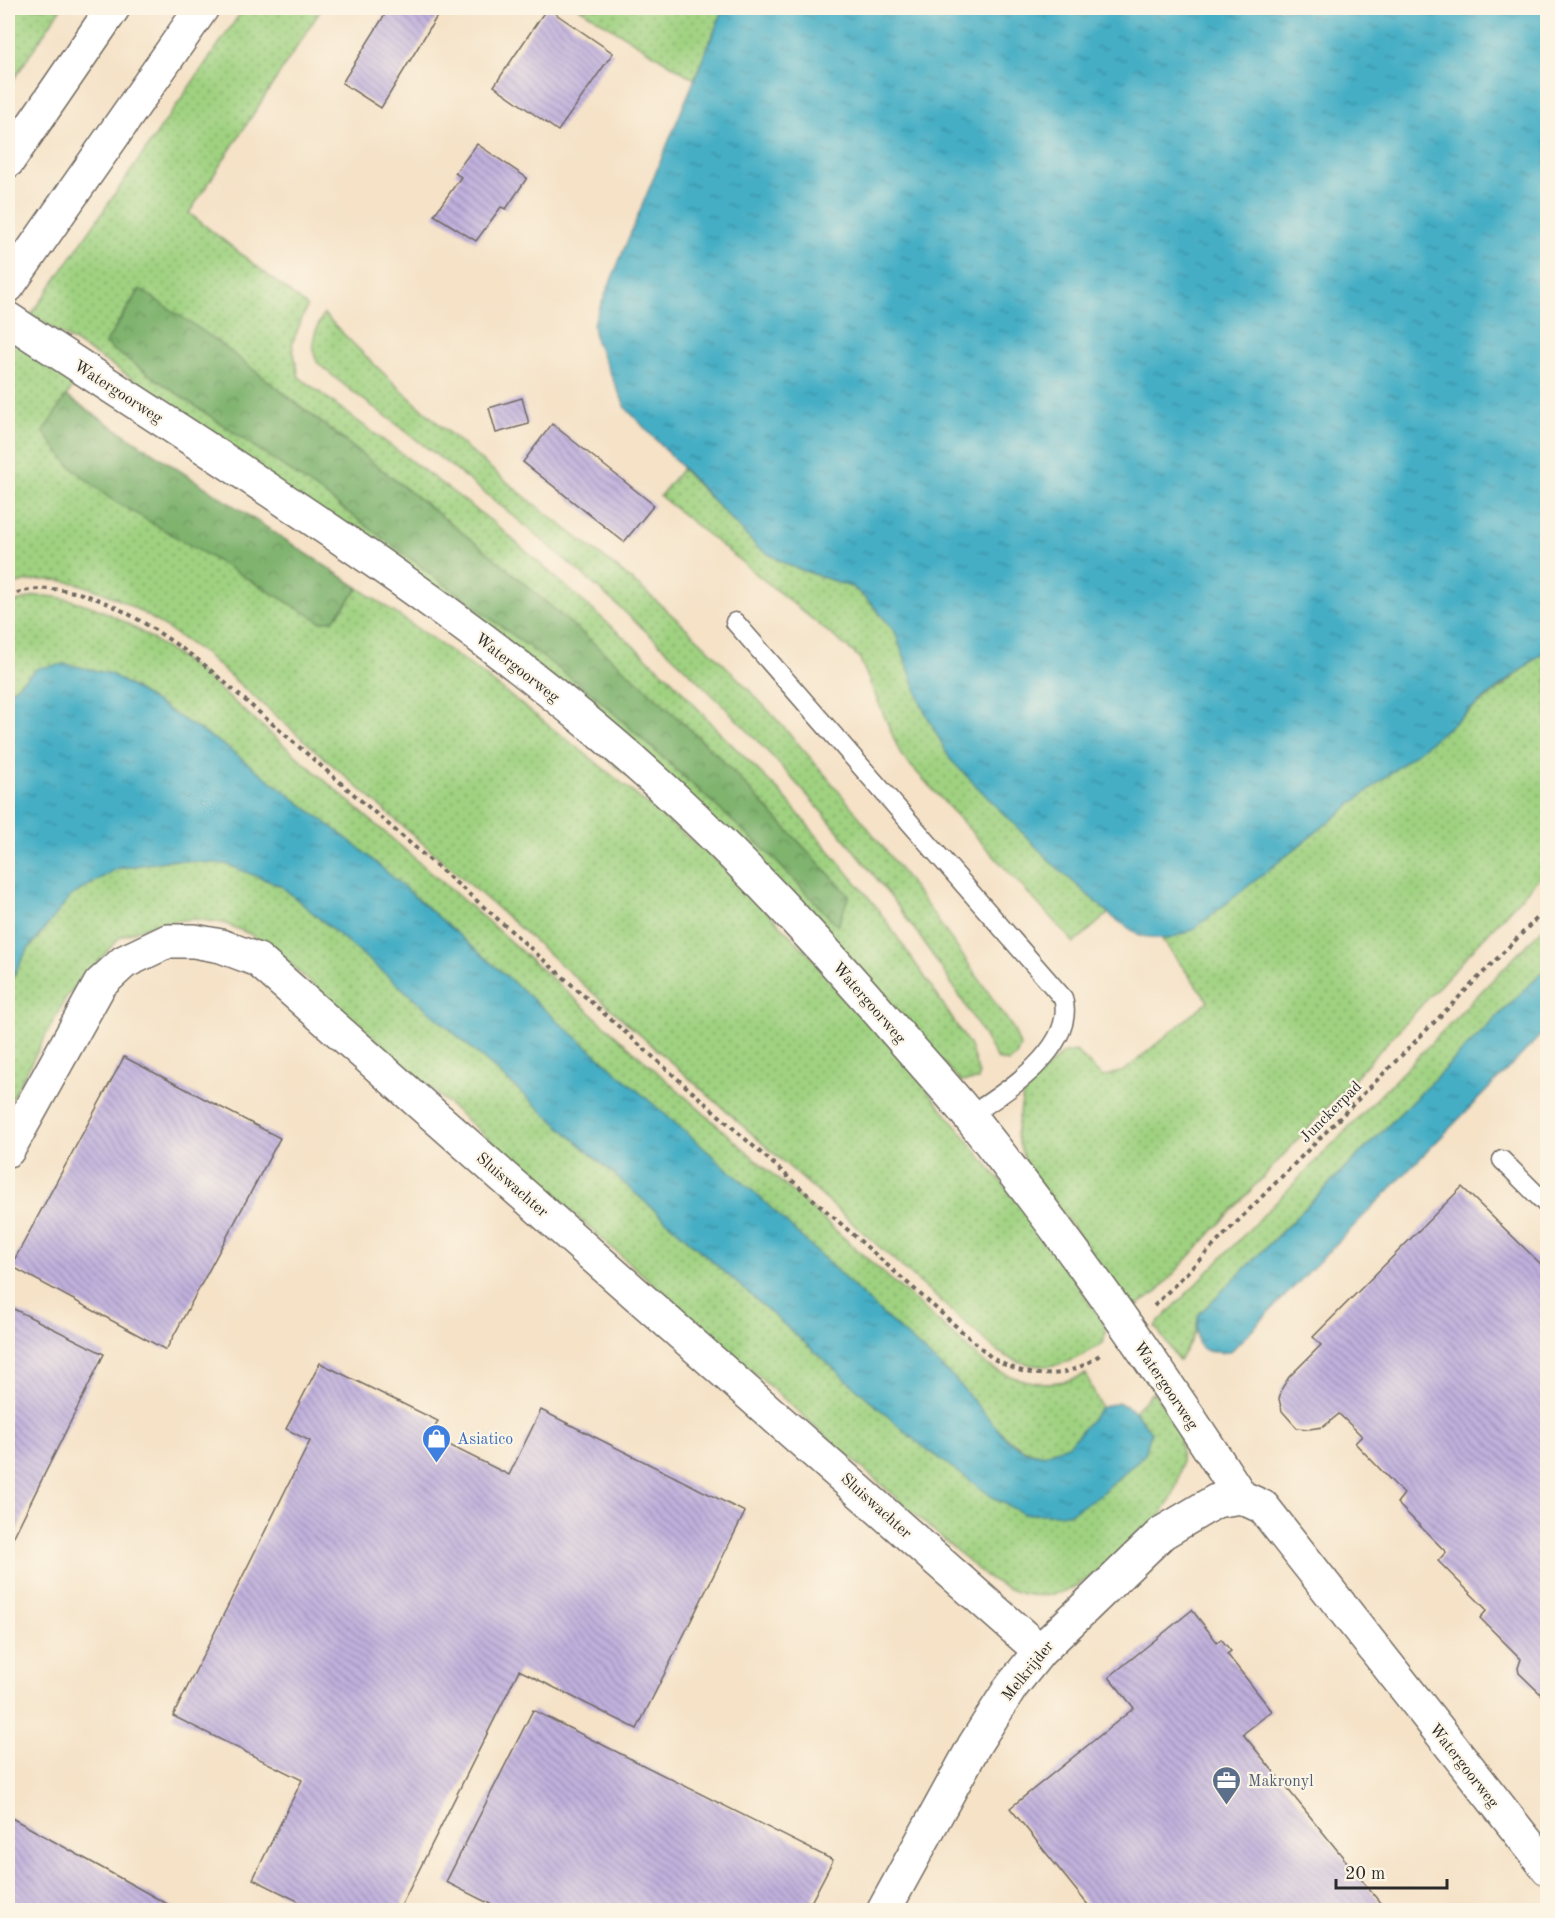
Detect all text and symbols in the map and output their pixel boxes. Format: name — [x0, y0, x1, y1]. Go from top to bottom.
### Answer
street label: Watergoorweg — [71, 358, 165, 427]
street label: Watergoorweg — [472, 631, 562, 706]
street label: Watergoorweg — [829, 960, 908, 1047]
street label: Junckerpad — [1298, 1079, 1365, 1146]
street label: Sluiswachter — [473, 1150, 551, 1221]
street label: Watergoorweg — [1130, 1339, 1201, 1433]
shop icon: Asiatico — [420, 1422, 452, 1464]
place label: Asiatico — [457, 1432, 513, 1448]
street label: Sluiswachter — [837, 1471, 914, 1543]
street label: Melkrijder — [1000, 1638, 1058, 1704]
street label: Watergoorweg — [1426, 1721, 1501, 1812]
office icon: Makronyl — [1211, 1764, 1243, 1806]
place label: Makronyl — [1248, 1774, 1314, 1790]
scale bar — [1336, 1852, 1447, 1890]
text: 20 m — [1345, 1865, 1385, 1883]

